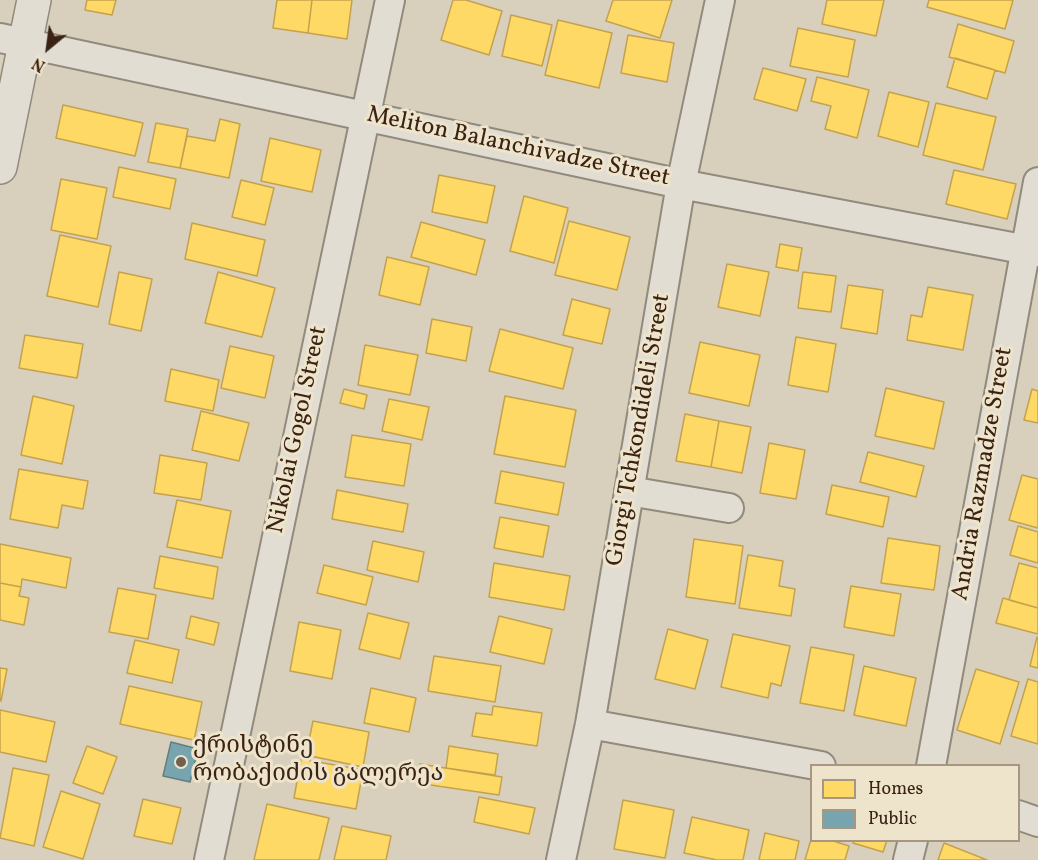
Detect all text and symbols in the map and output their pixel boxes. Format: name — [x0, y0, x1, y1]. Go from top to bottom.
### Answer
north arrow — [18, 18, 78, 78]
text: N — [29, 51, 50, 76]
street label: Meliton Balanchivadze Street — [364, 102, 672, 194]
street label: Giorgi Tchkondideli Street — [602, 291, 678, 569]
street label: Nikolai Gogol Street — [263, 324, 335, 536]
street label: Andria Razmadze Street — [948, 345, 1020, 603]
place label: ქრისტინე რობაქიძის გალერეა — [193, 734, 443, 790]
marker: ქრისტინე რობაქიძის გალერეა — [174, 755, 188, 769]
legend — [810, 764, 1020, 842]
text: Homes — [868, 777, 923, 802]
text: Public — [868, 807, 917, 832]

